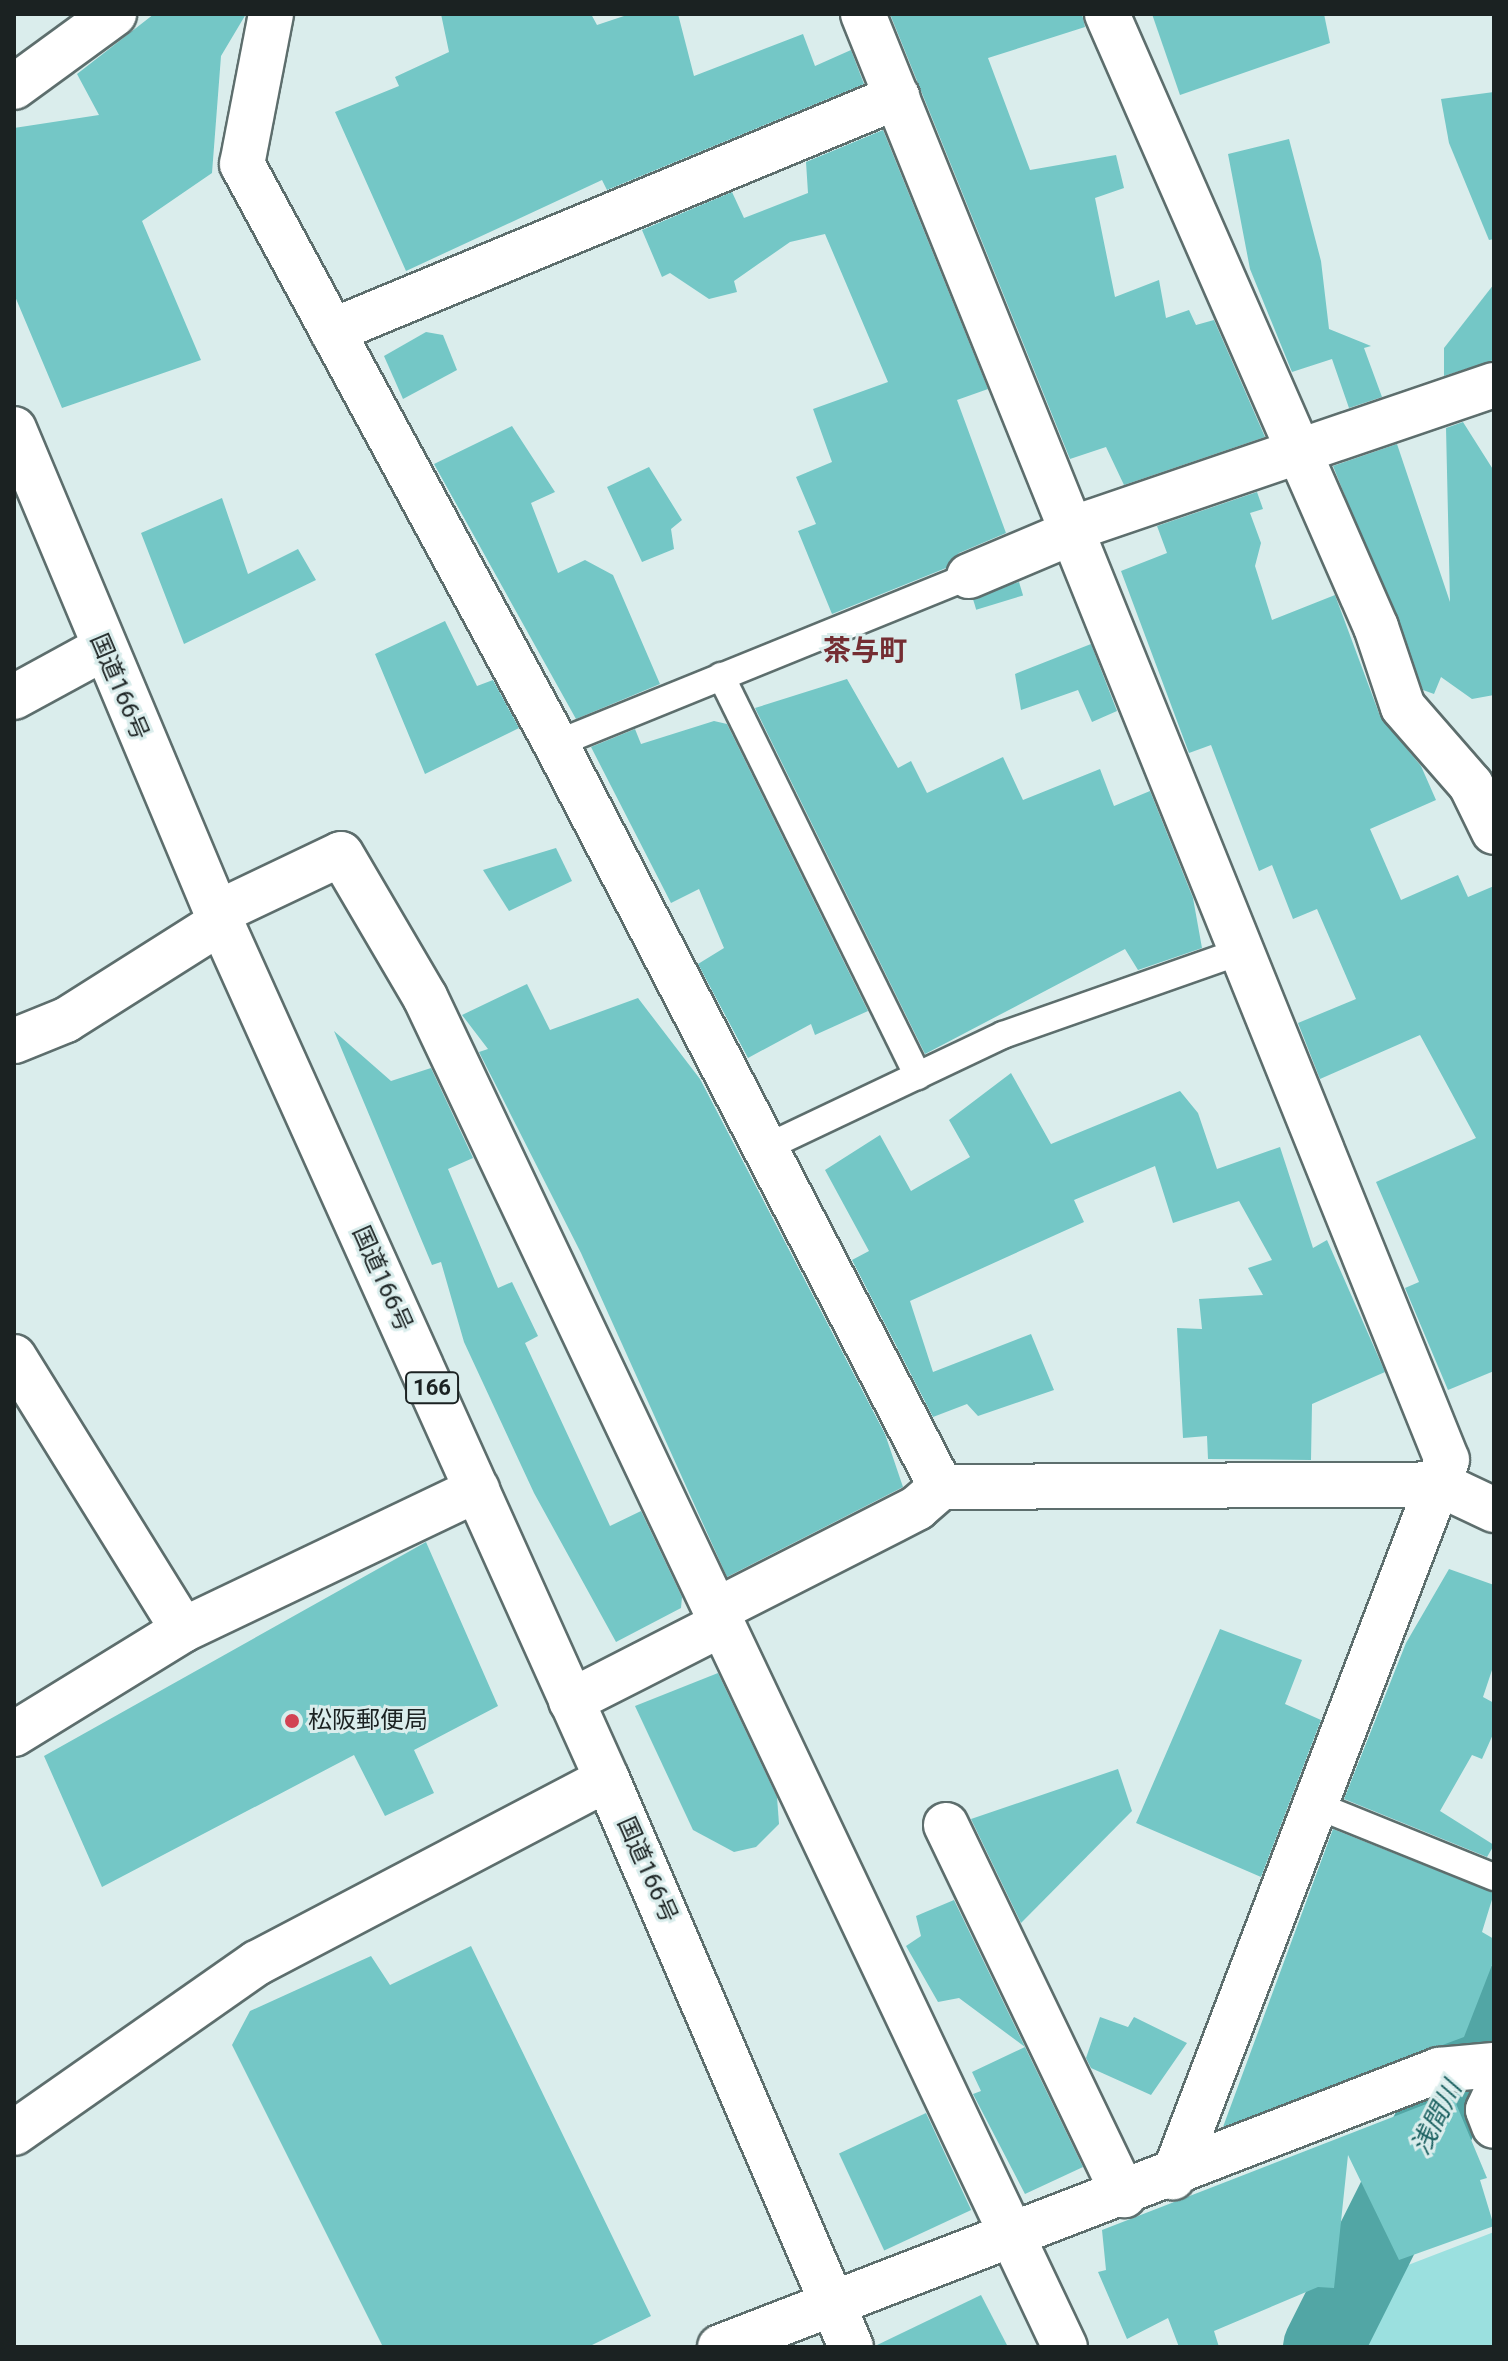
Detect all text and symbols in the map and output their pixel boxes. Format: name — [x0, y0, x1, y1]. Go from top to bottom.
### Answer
street label: 国道166号 — [84, 630, 154, 744]
district label: 茶与町 — [823, 634, 907, 668]
street label: 国道166号 — [346, 1222, 418, 1336]
road number: 166 — [404, 1370, 460, 1406]
place label: 松阪郵便局 — [308, 1707, 428, 1735]
marker: 松阪郵便局 — [283, 1712, 301, 1730]
street label: 国道166号 — [611, 1813, 683, 1927]
water label: 浅間川 — [1405, 2076, 1469, 2160]

